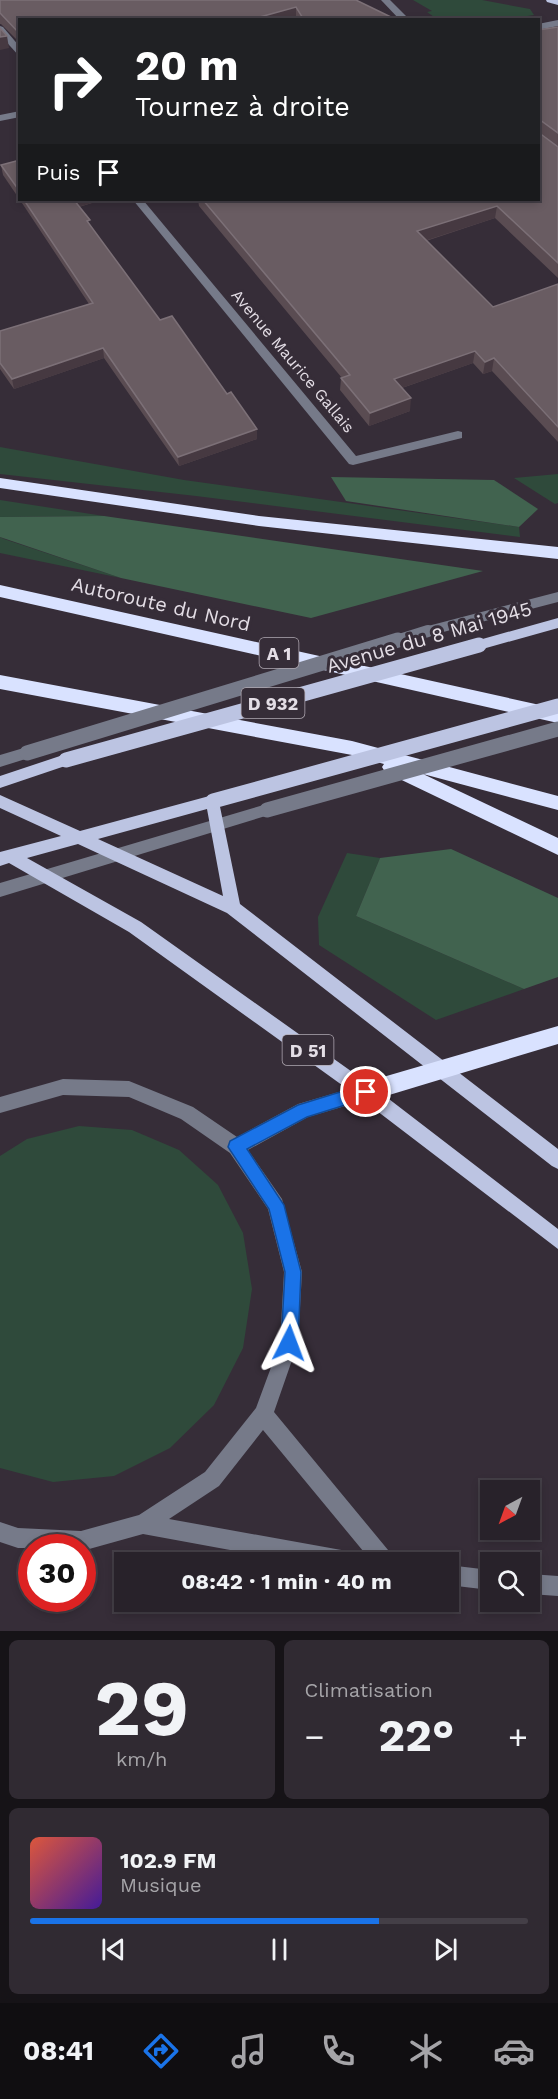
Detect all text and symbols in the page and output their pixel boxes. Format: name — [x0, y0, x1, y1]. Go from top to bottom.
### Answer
text: 20 m — [135, 41, 239, 90]
icon: right — [36, 42, 114, 120]
text: Tournez à droite — [135, 91, 350, 123]
icon: arrive — [92, 156, 125, 189]
text: Puis — [36, 160, 80, 185]
street label: Avenue Maurice Gallais — [228, 286, 358, 436]
street label: Autoroute du Nord — [69, 572, 253, 636]
street label: Avenue du 8 Mai 1945 — [324, 596, 534, 678]
road number: A 1 — [260, 638, 298, 668]
road number: D 932 — [242, 688, 304, 718]
road number: D 51 — [282, 1035, 334, 1065]
pin — [340, 1066, 391, 1117]
icon: arrive — [349, 1075, 382, 1108]
position arrow — [257, 1311, 321, 1375]
north arrow — [480, 1480, 540, 1540]
map controls — [480, 1480, 540, 1612]
speed limit sign: 30 — [18, 1534, 96, 1612]
button: search — [480, 1552, 540, 1612]
text: 08:42 · 1 min · 40 m — [181, 1569, 392, 1594]
text: 29 — [94, 1662, 189, 1754]
text: Climatisation — [305, 1678, 433, 1702]
text: 22° — [378, 1709, 454, 1762]
text: − — [305, 1717, 324, 1756]
text: + — [508, 1717, 528, 1756]
text: km/h — [116, 1747, 168, 1771]
text: 102.9 FM — [120, 1848, 216, 1873]
text: Musique — [120, 1873, 202, 1897]
icon: previous — [97, 1933, 130, 1966]
icon: pause — [263, 1933, 296, 1966]
icon: next — [429, 1933, 462, 1966]
icon: directions — [140, 2030, 182, 2072]
icon: music — [228, 2030, 270, 2072]
icon: phone — [317, 2030, 359, 2072]
icon: climate — [405, 2030, 447, 2072]
icon: car — [493, 2030, 535, 2072]
text: 08:41 — [23, 2035, 94, 2067]

